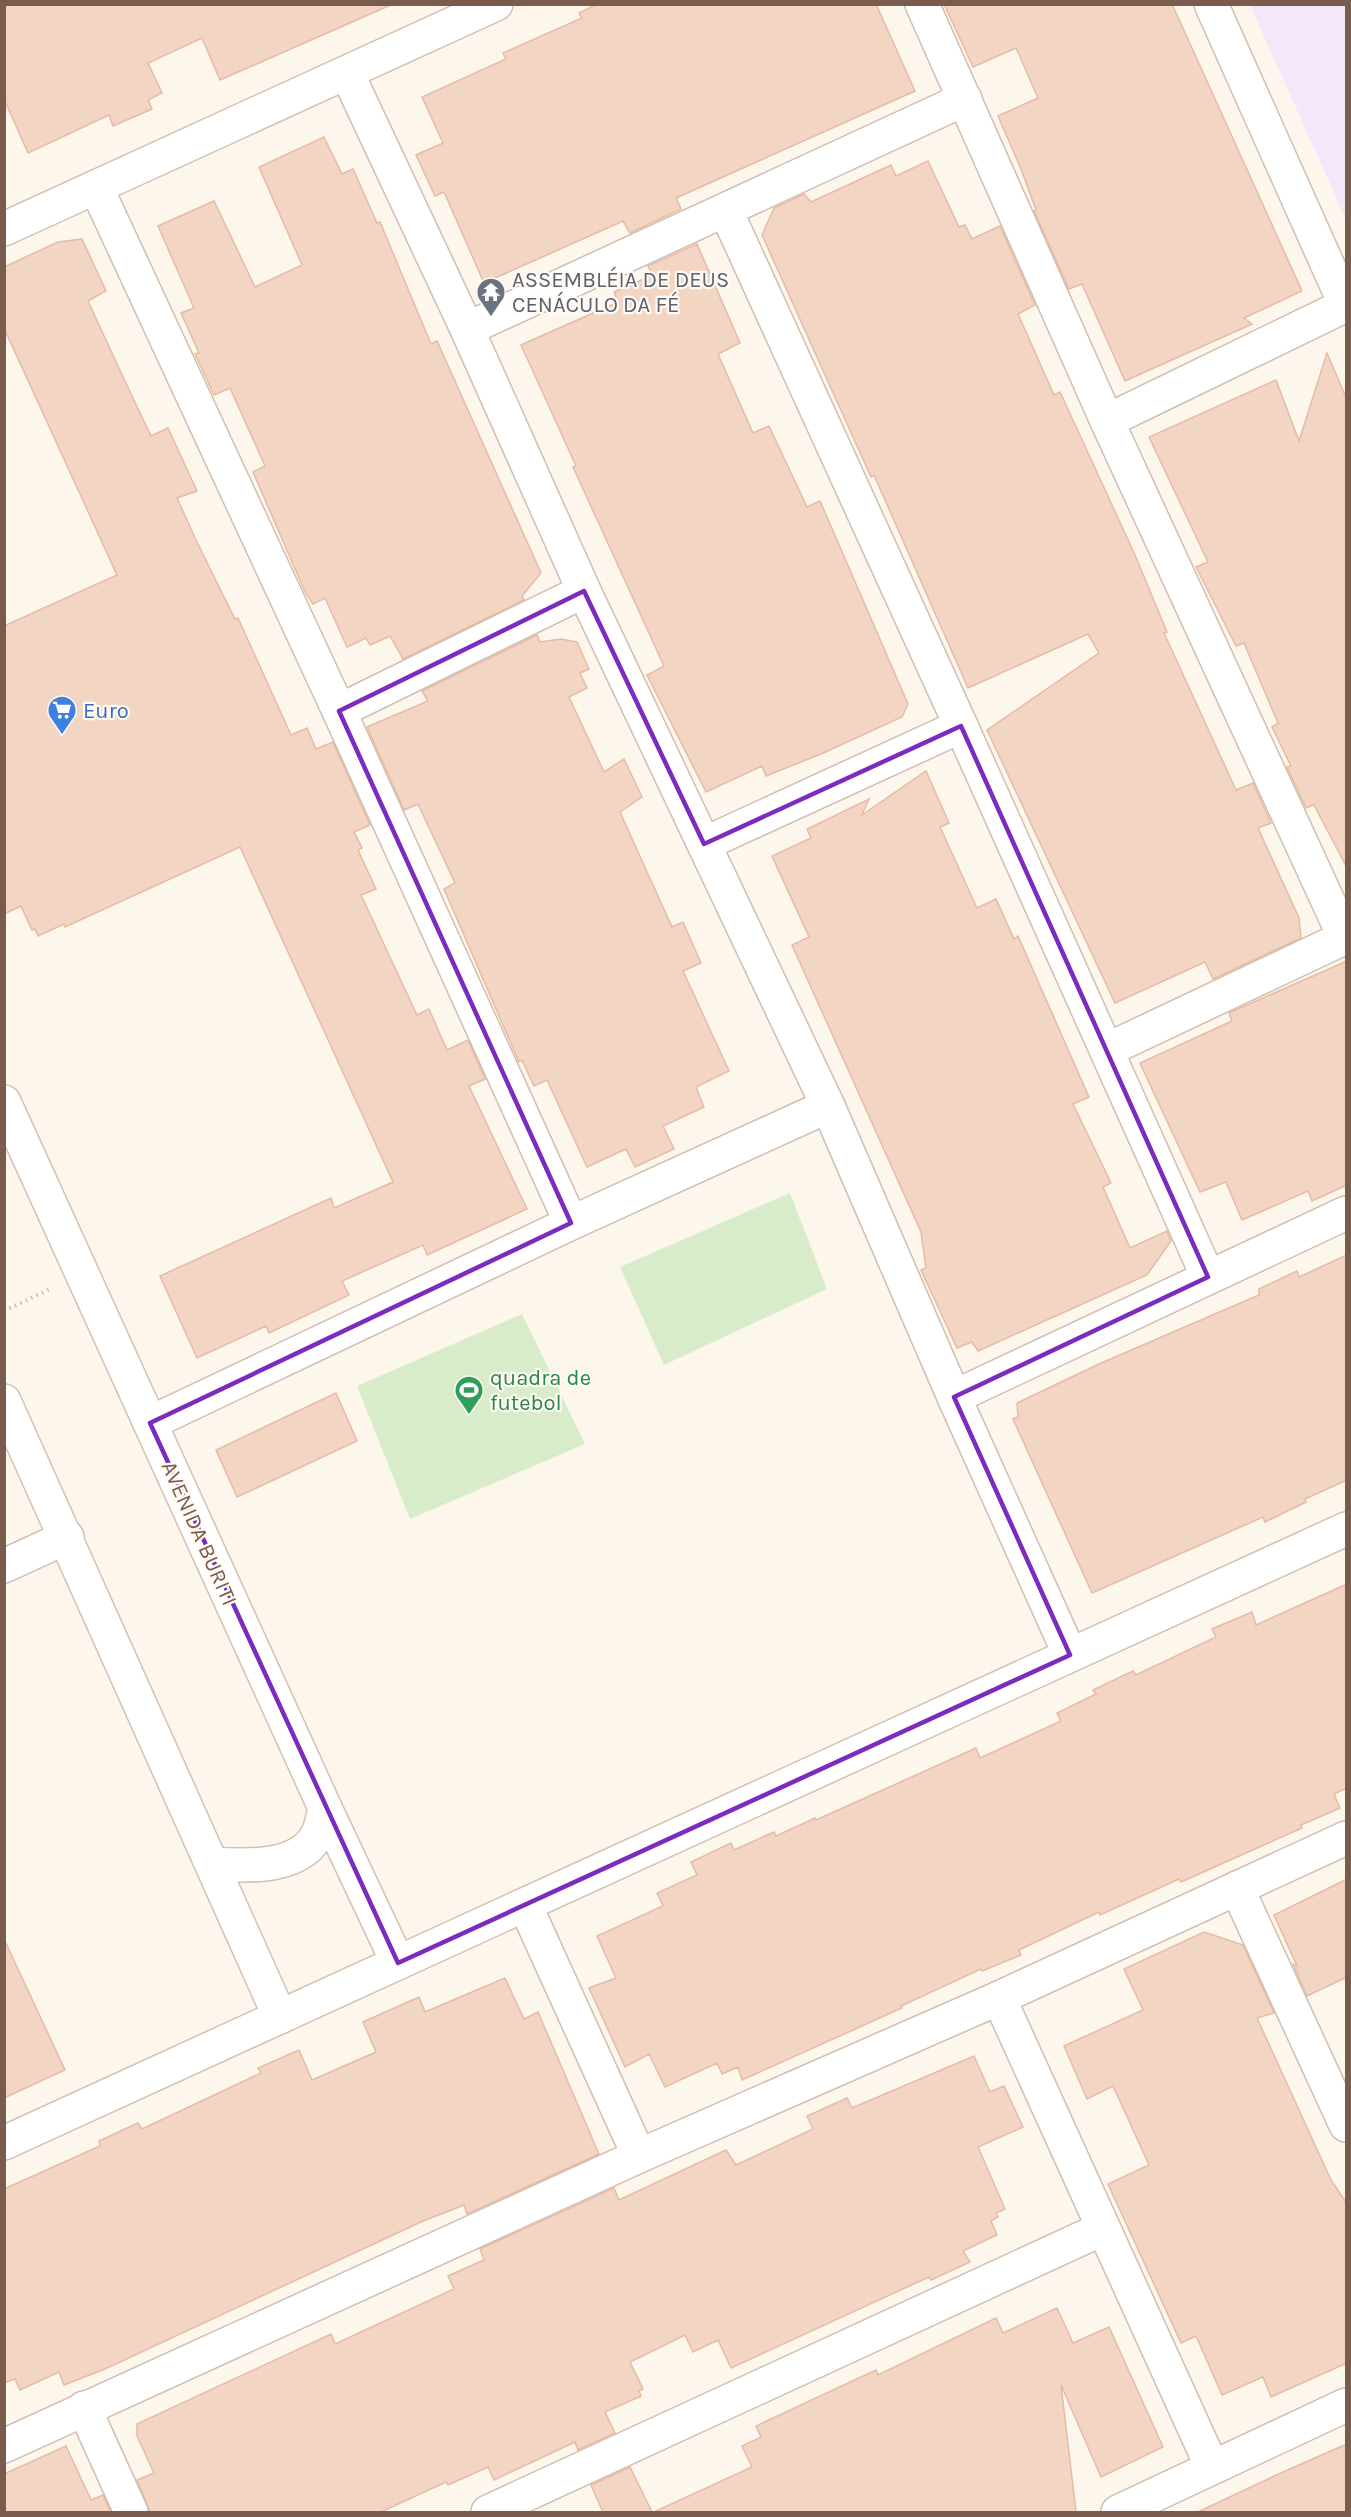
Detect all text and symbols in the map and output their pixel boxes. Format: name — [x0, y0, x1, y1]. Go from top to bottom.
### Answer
place label: ASSEMBLÉIA DE DEUS CENÁCULO DA FÉ — [512, 266, 729, 318]
temple icon: ASSEMBLÉIA DE DEUS CENÁCULO DA FÉ — [475, 276, 507, 318]
supermarket icon: Euro — [46, 694, 78, 736]
place label: Euro — [83, 698, 129, 724]
place label: quadra de futebol — [490, 1365, 591, 1416]
sports icon: quadra de futebol — [453, 1374, 485, 1416]
street label: AVENIDA BURITI — [156, 1457, 243, 1610]

